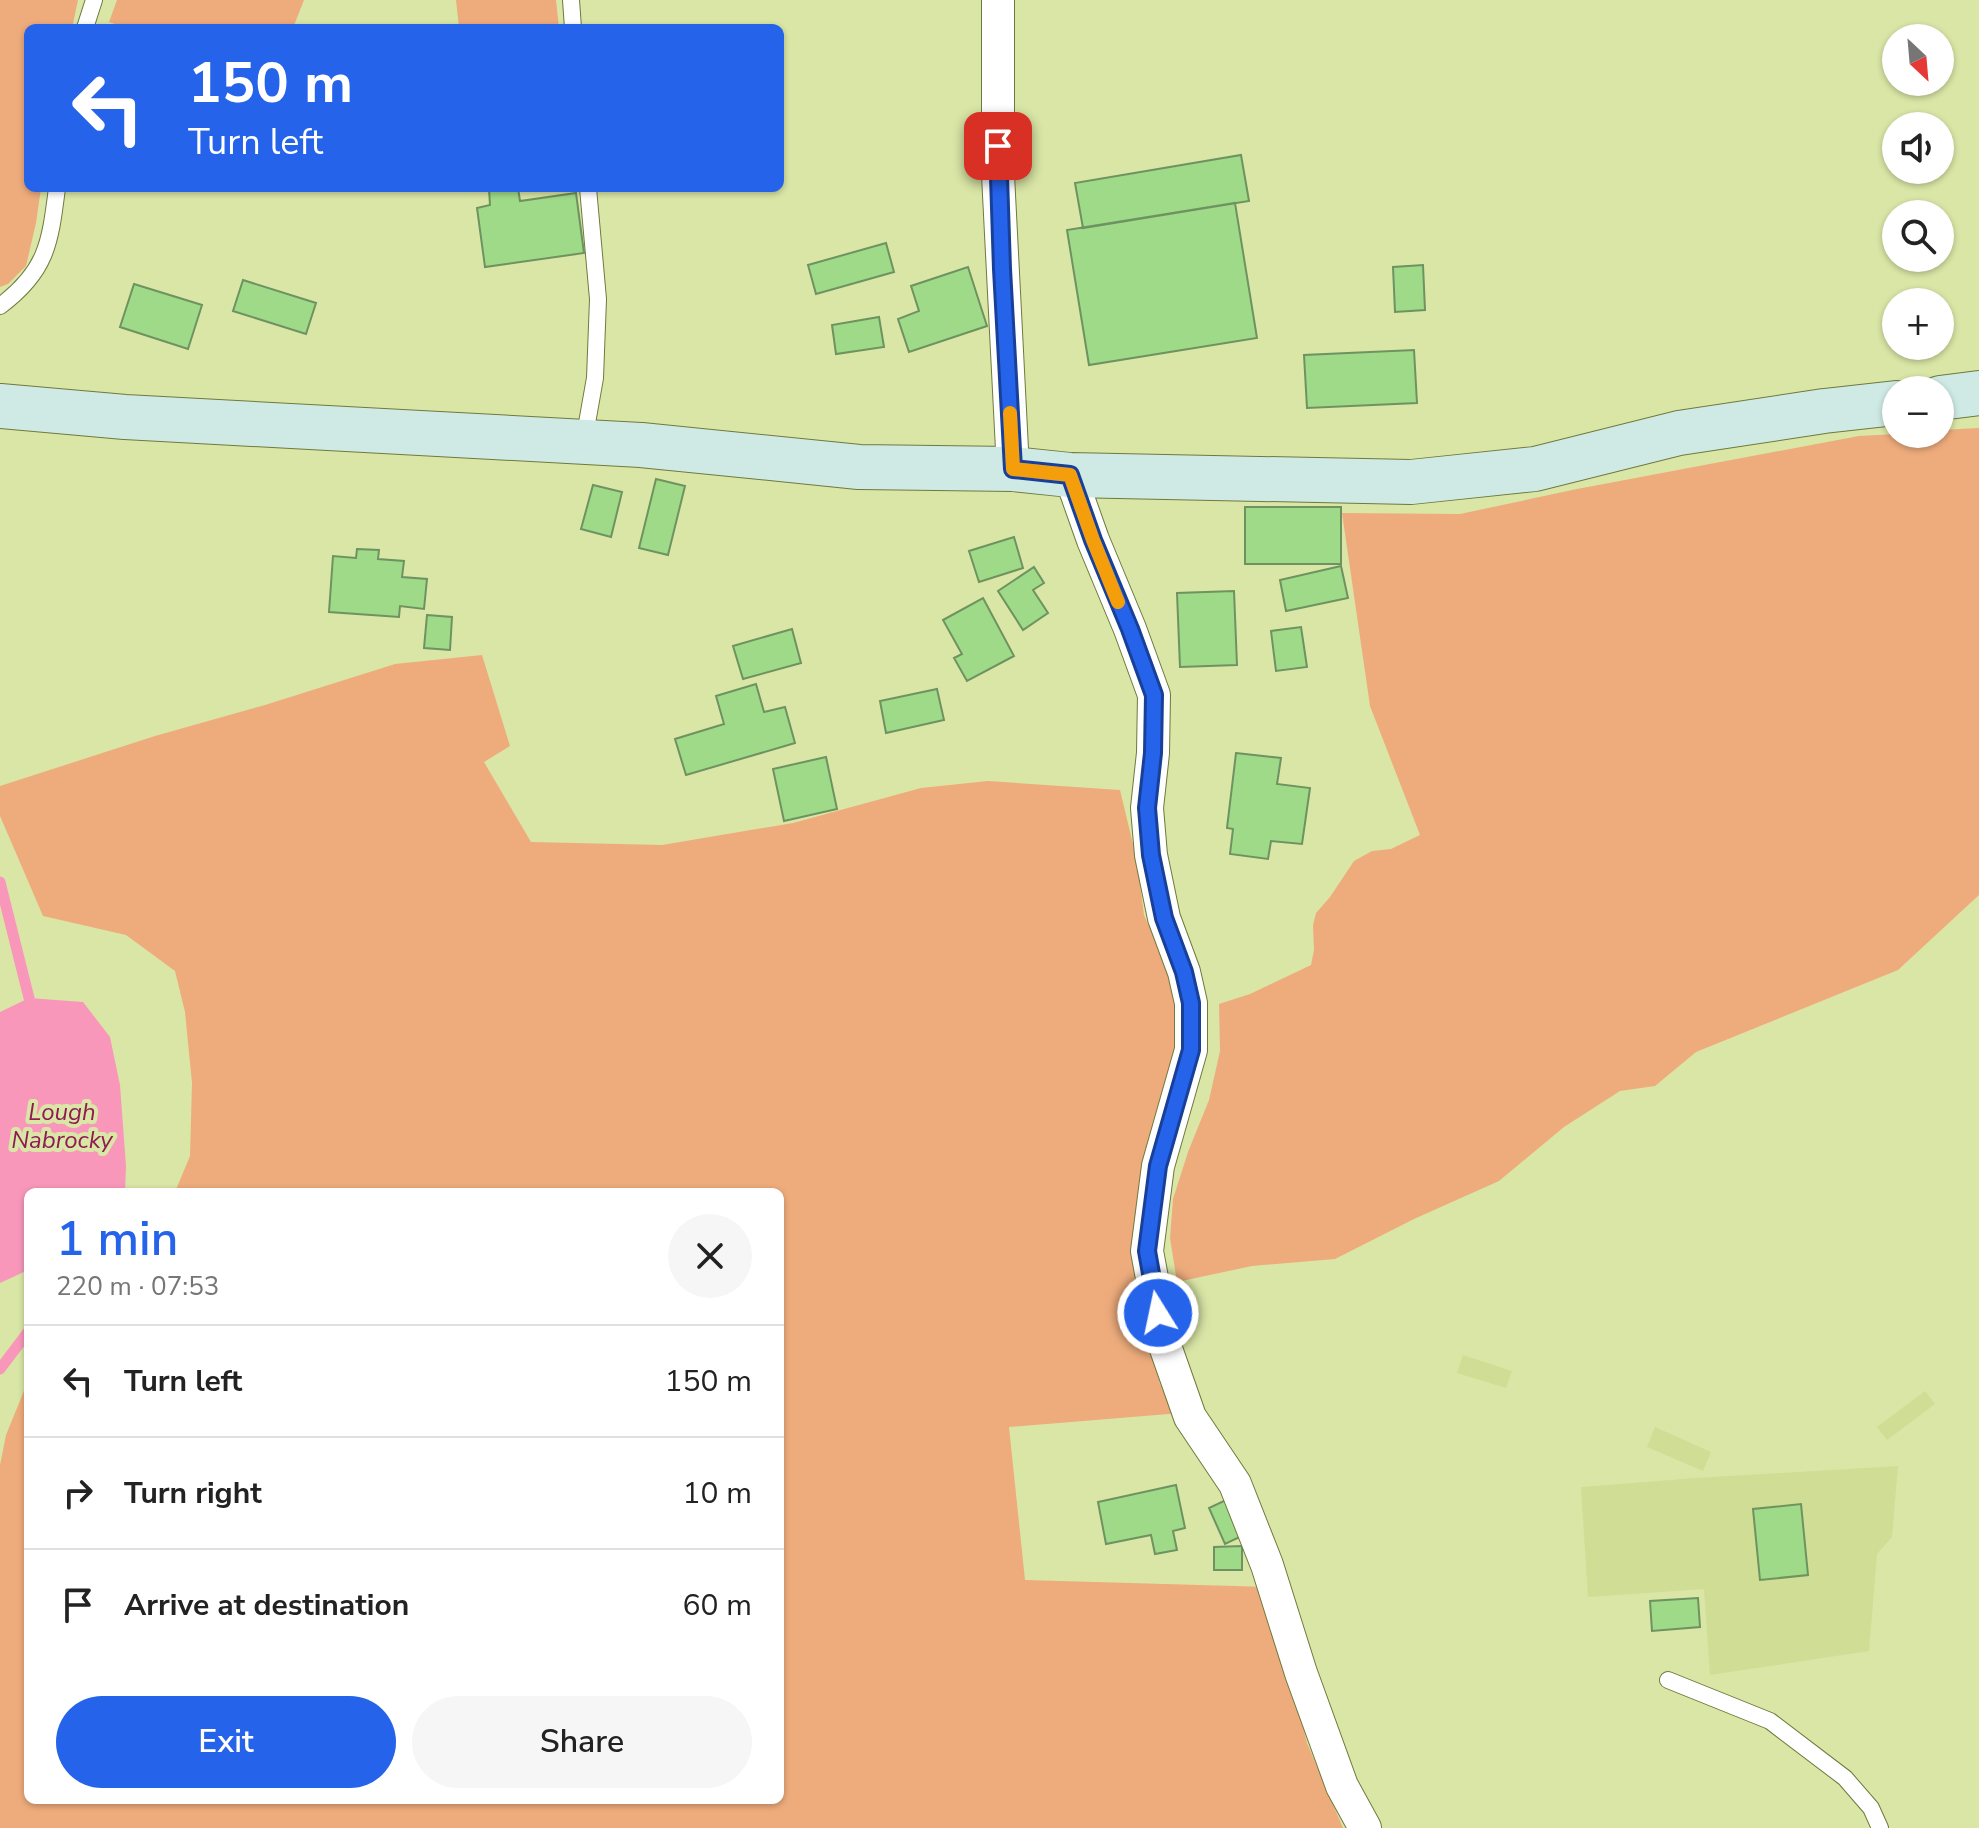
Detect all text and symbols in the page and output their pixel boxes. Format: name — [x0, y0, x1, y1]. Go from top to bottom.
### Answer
north arrow — [1882, 24, 1954, 96]
map controls — [1882, 24, 1954, 448]
text: 150 m — [188, 45, 353, 122]
icon: left — [56, 56, 160, 160]
pin — [964, 112, 1032, 180]
button: sound — [1882, 112, 1954, 184]
text: Turn left — [188, 118, 323, 167]
icon: arrive — [976, 124, 1020, 168]
button: search — [1882, 200, 1954, 272]
button: + — [1882, 288, 1954, 360]
button: − — [1882, 376, 1954, 448]
water label: Lough Nabrocky — [11, 1096, 114, 1156]
text: 1 min — [56, 1206, 178, 1272]
button: close — [668, 1214, 752, 1298]
text: 220 m · 07:53 — [56, 1269, 219, 1304]
position arrow — [1116, 1271, 1200, 1355]
icon: left — [56, 1359, 100, 1403]
text: Turn left — [124, 1361, 242, 1402]
text: 150 m — [665, 1361, 752, 1402]
icon: right — [56, 1471, 100, 1515]
text: Turn right — [124, 1473, 262, 1514]
text: 10 m — [683, 1473, 752, 1514]
icon: arrive — [56, 1583, 100, 1627]
text: Arrive at destination — [124, 1585, 409, 1626]
text: 60 m — [683, 1585, 752, 1626]
button: Exit — [56, 1696, 396, 1788]
button: Share — [412, 1696, 752, 1788]

